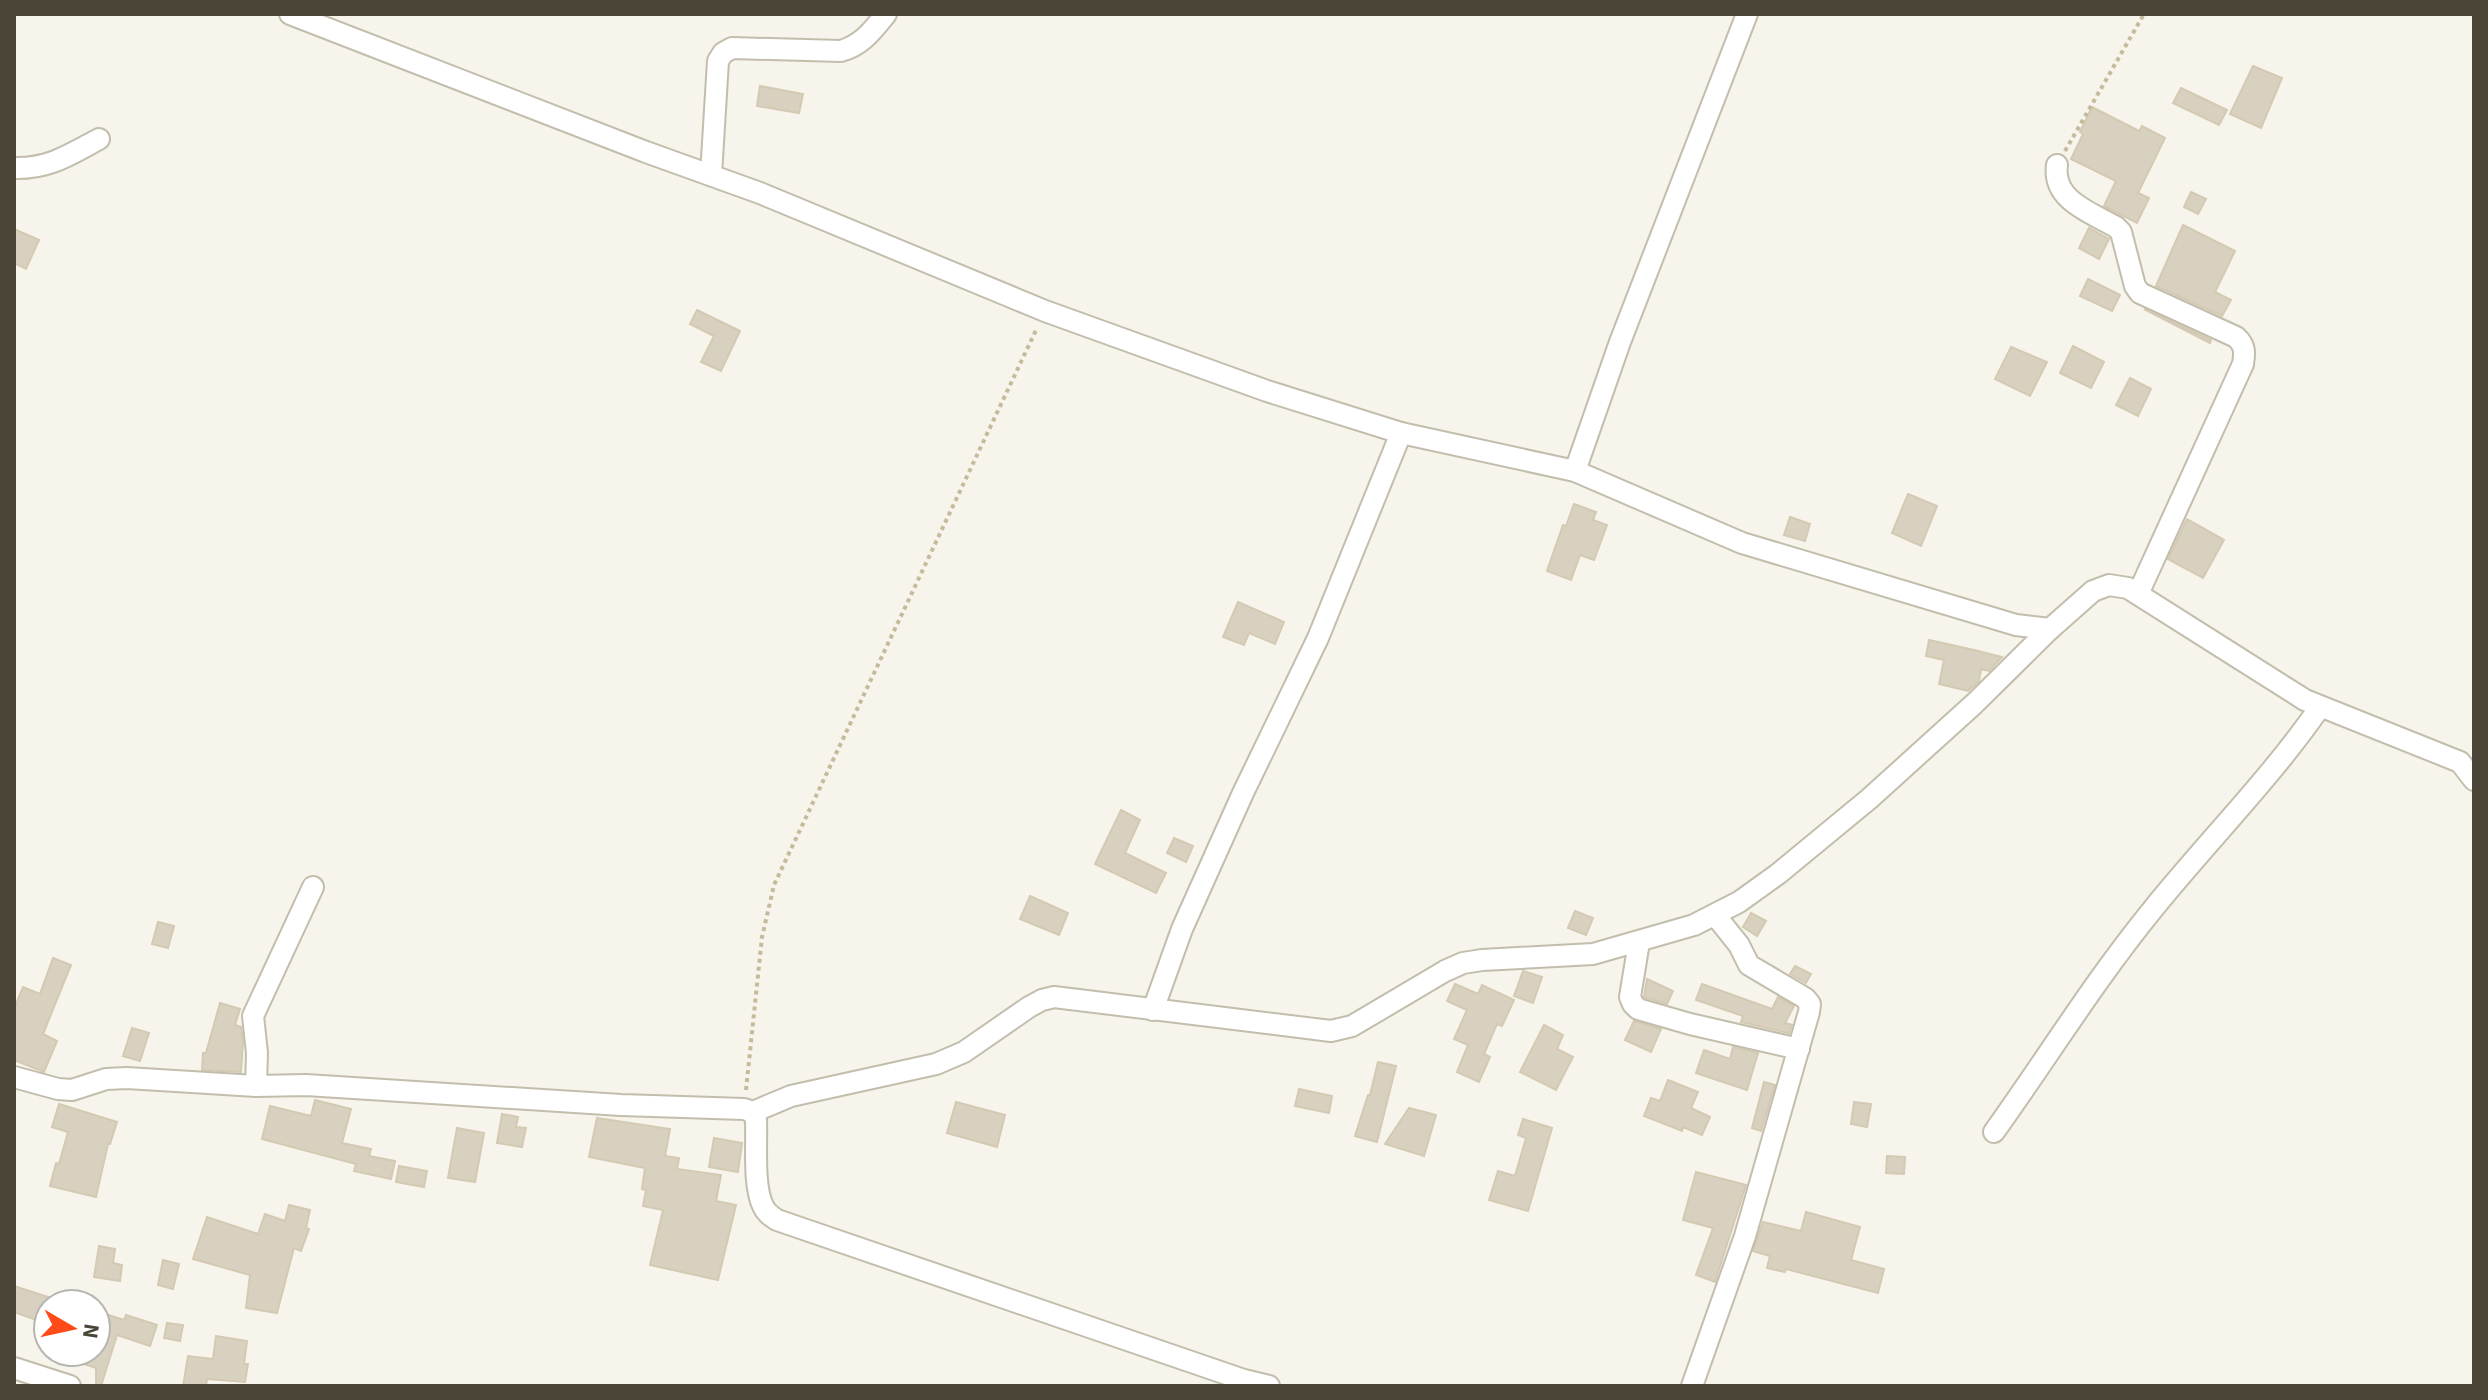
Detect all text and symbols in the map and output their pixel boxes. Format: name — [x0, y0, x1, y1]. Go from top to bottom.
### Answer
north arrow — [32, 1288, 112, 1368]
text: N — [74, 1321, 108, 1341]

